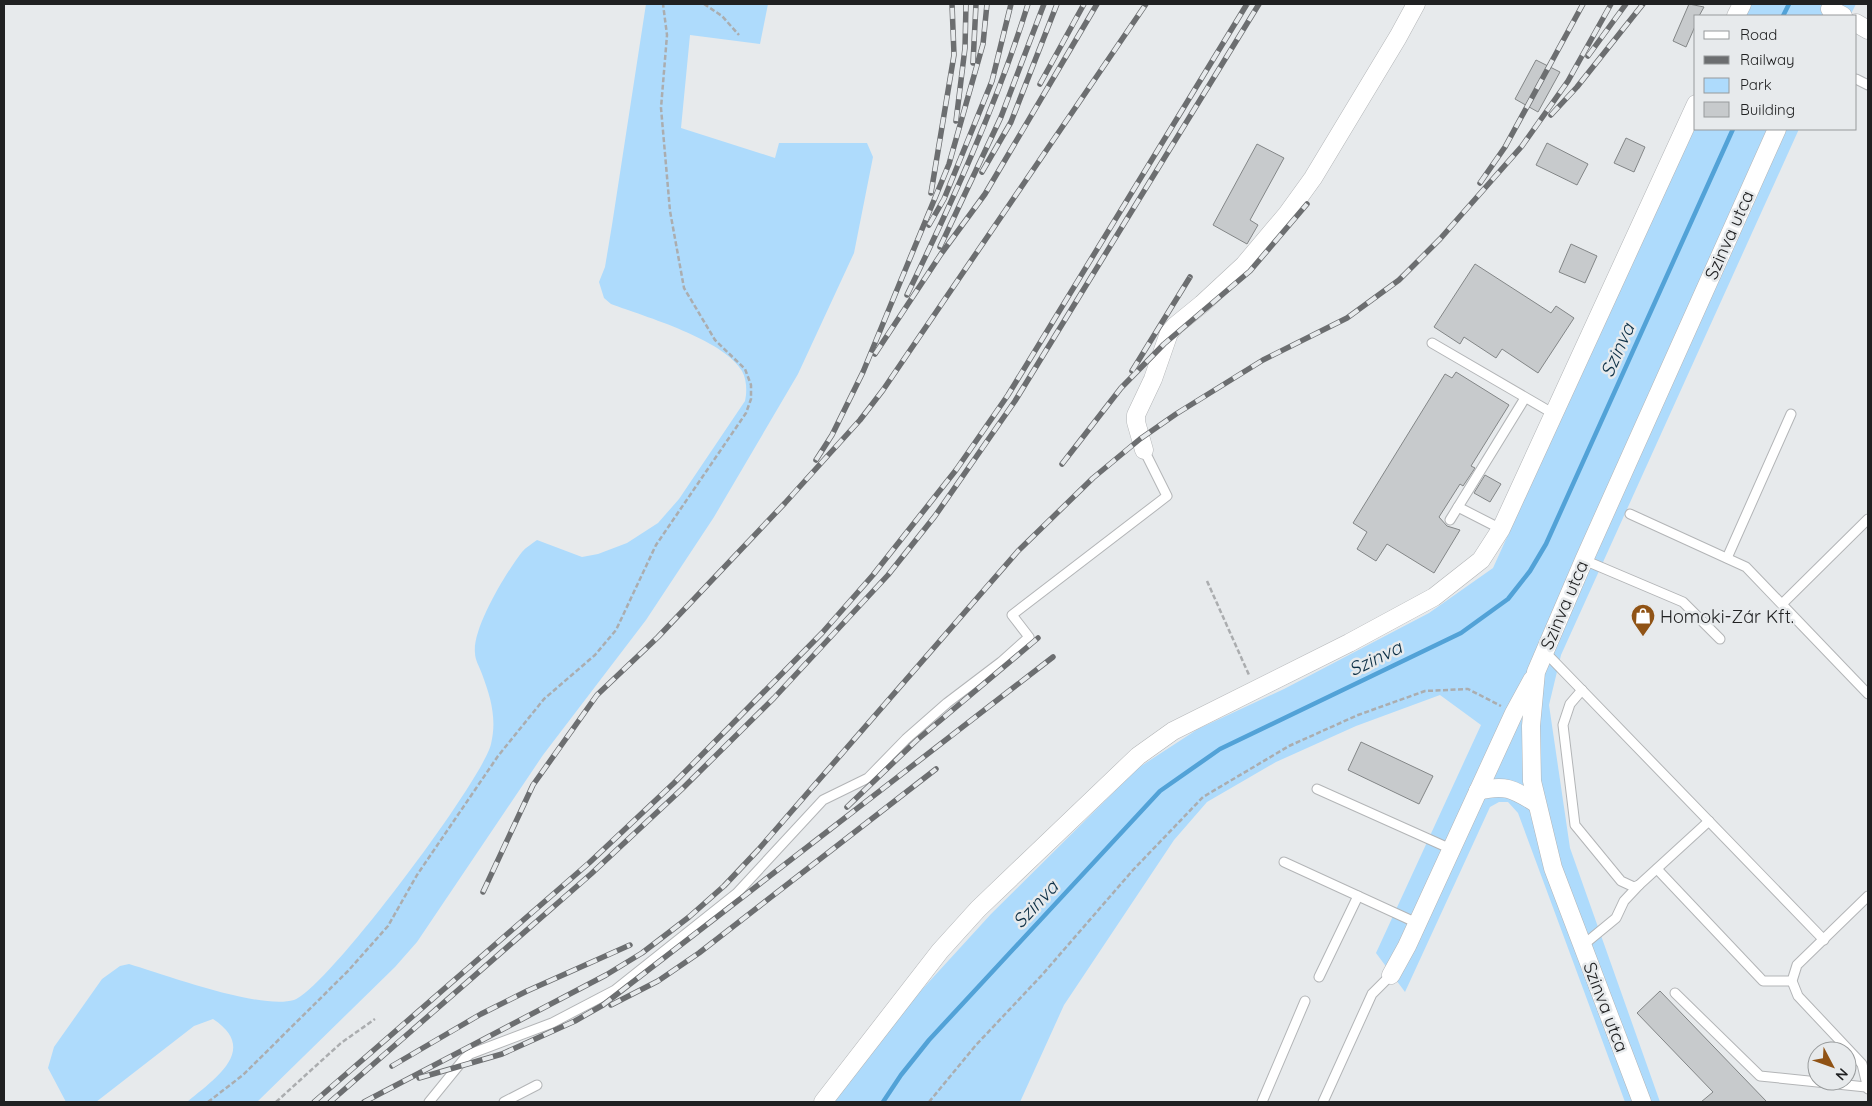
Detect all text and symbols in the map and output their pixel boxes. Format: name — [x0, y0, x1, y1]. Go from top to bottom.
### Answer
legend — [1694, 15, 1857, 130]
text: Road — [1740, 25, 1777, 44]
text: Railway — [1740, 50, 1795, 69]
text: Park — [1740, 75, 1772, 94]
text: Building — [1740, 100, 1795, 119]
street label: Szinva utca — [1699, 187, 1759, 283]
water label: Szinva — [1595, 318, 1640, 381]
street label: Szinva utca — [1535, 557, 1593, 653]
shop icon: Homoki-Zár Kft. — [1630, 603, 1656, 637]
place label: Homoki-Zár Kft. — [1660, 605, 1794, 628]
water label: Szinva — [1344, 634, 1407, 681]
water label: Szinva — [1007, 874, 1064, 933]
street label: Szinva utca — [1578, 959, 1634, 1055]
north arrow — [1807, 1041, 1857, 1091]
text: N — [1832, 1065, 1852, 1084]

